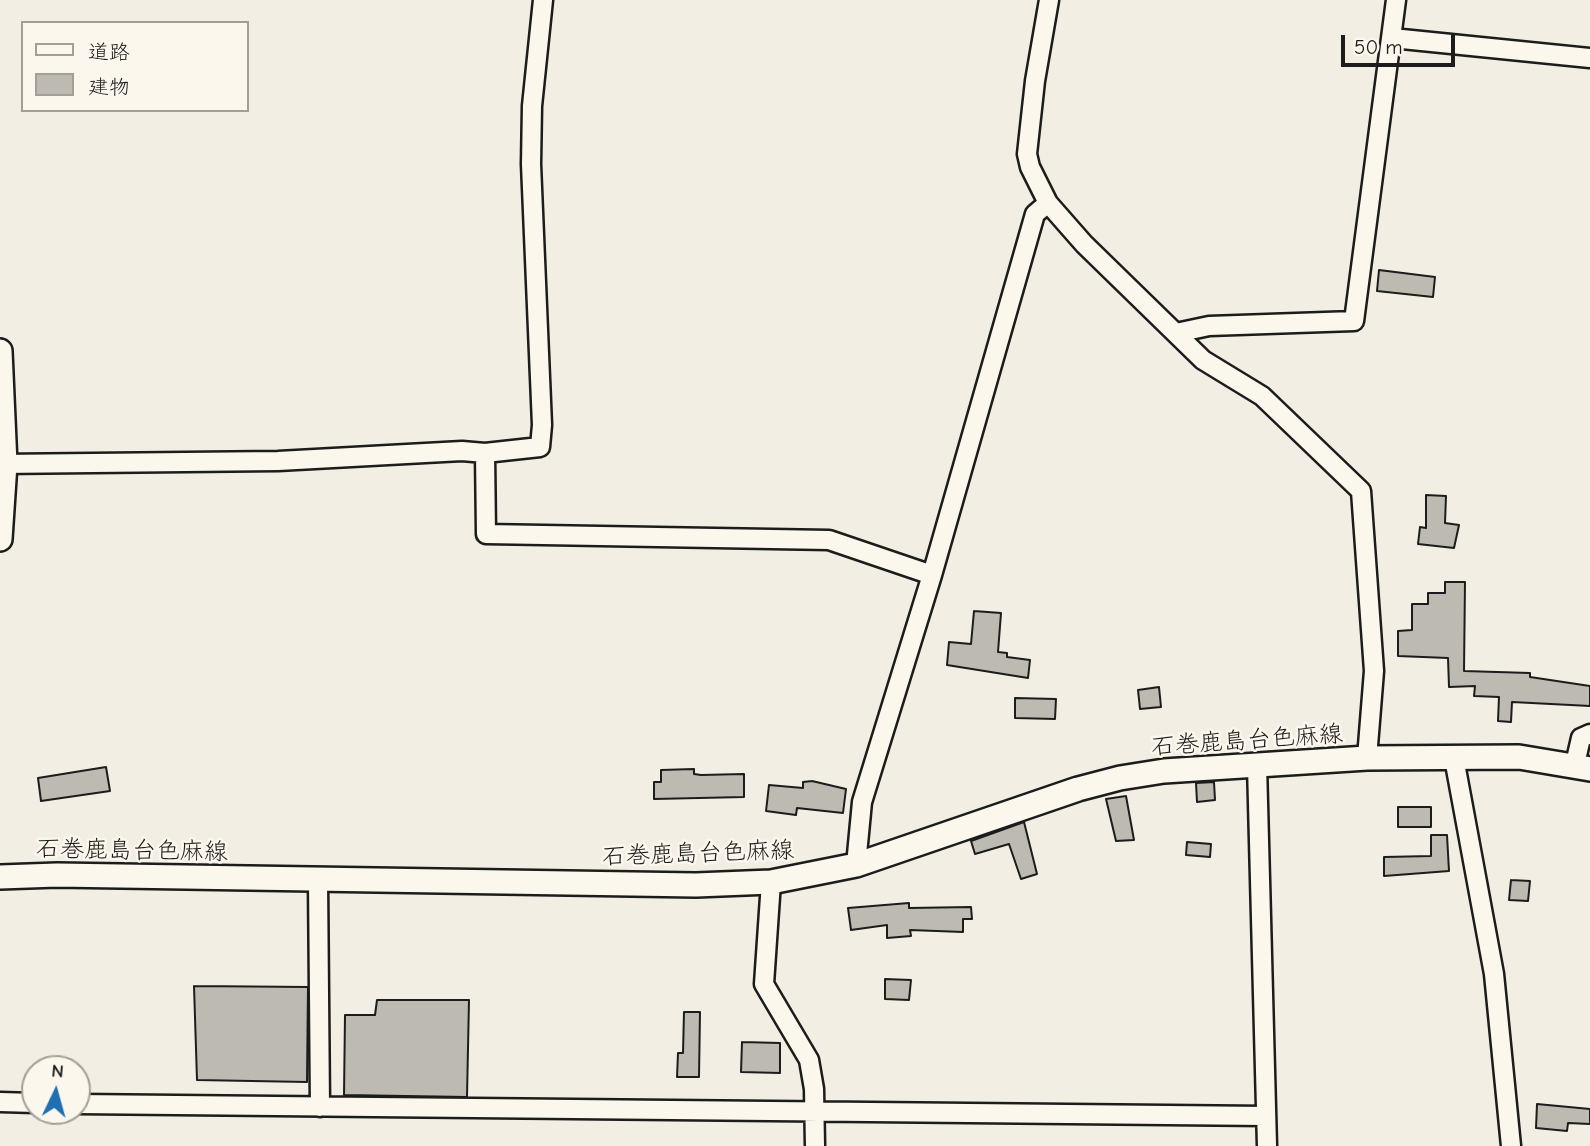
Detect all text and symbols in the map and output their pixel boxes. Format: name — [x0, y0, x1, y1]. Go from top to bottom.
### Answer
legend — [21, 21, 248, 112]
scale bar — [1345, 21, 1459, 65]
text: 50 m — [1354, 35, 1403, 59]
text: 道路 — [88, 40, 130, 64]
text: 建物 — [88, 75, 130, 99]
street label: 石巻鹿島台色麻線 — [1150, 720, 1344, 762]
street label: 石巻鹿島台色麻線 — [36, 835, 228, 867]
street label: 石巻鹿島台色麻線 — [602, 836, 794, 872]
north arrow — [21, 1055, 91, 1125]
text: N — [51, 1060, 65, 1083]

